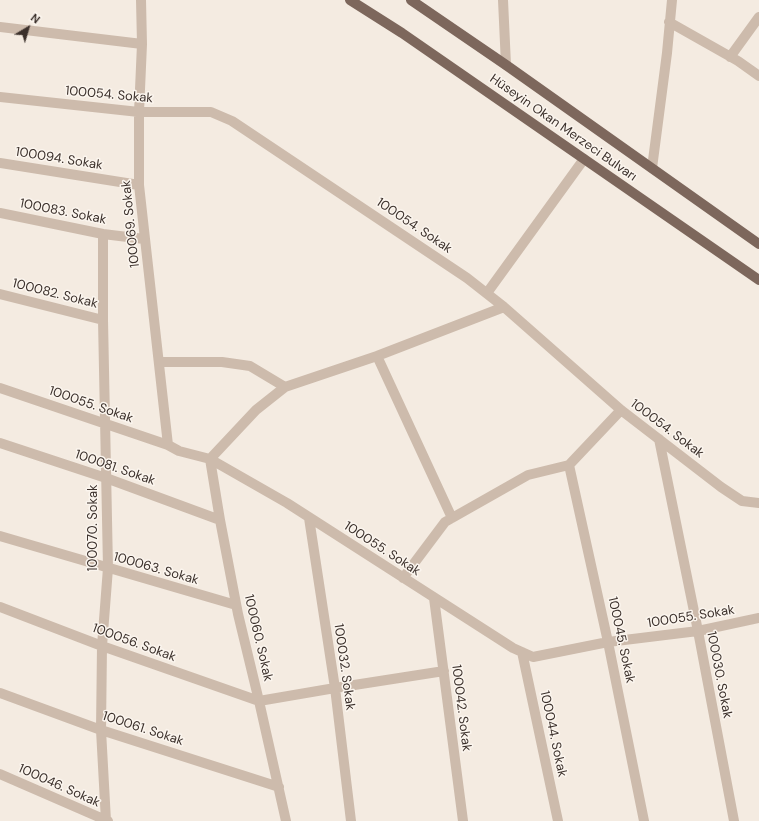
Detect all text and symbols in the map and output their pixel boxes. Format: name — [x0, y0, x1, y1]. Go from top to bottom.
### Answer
north arrow — [8, 8, 48, 48]
text: N — [28, 11, 43, 27]
street label: Hüseyin Okan Merzeci Bulvarı — [487, 71, 639, 185]
street label: 100054. Sokak — [65, 83, 153, 107]
street label: 100094. Sokak — [14, 144, 104, 174]
street label: 100069. Sokak — [119, 180, 143, 268]
street label: 100054. Sokak — [373, 195, 455, 257]
street label: 100083. Sokak — [18, 196, 108, 228]
street label: 100082. Sokak — [11, 276, 99, 312]
street label: 100055. Sokak — [47, 383, 135, 427]
street label: 100054. Sokak — [627, 396, 707, 462]
street label: 100081. Sokak — [73, 447, 157, 489]
street label: 100070. Sokak — [86, 484, 102, 572]
street label: 100055. Sokak — [341, 518, 423, 580]
street label: 100063. Sokak — [112, 549, 200, 589]
street label: 100060. Sokak — [240, 593, 276, 683]
street label: 100045. Sokak — [604, 595, 638, 685]
street label: 100055. Sokak — [646, 602, 736, 632]
street label: 100056. Sokak — [90, 621, 178, 665]
street label: 100032. Sokak — [330, 623, 358, 711]
street label: 100030. Sokak — [703, 630, 735, 720]
street label: 100042. Sokak — [448, 664, 474, 752]
street label: 100044. Sokak — [536, 689, 570, 779]
street label: 100061. Sokak — [100, 709, 186, 749]
street label: 100046. Sokak — [16, 761, 102, 811]

